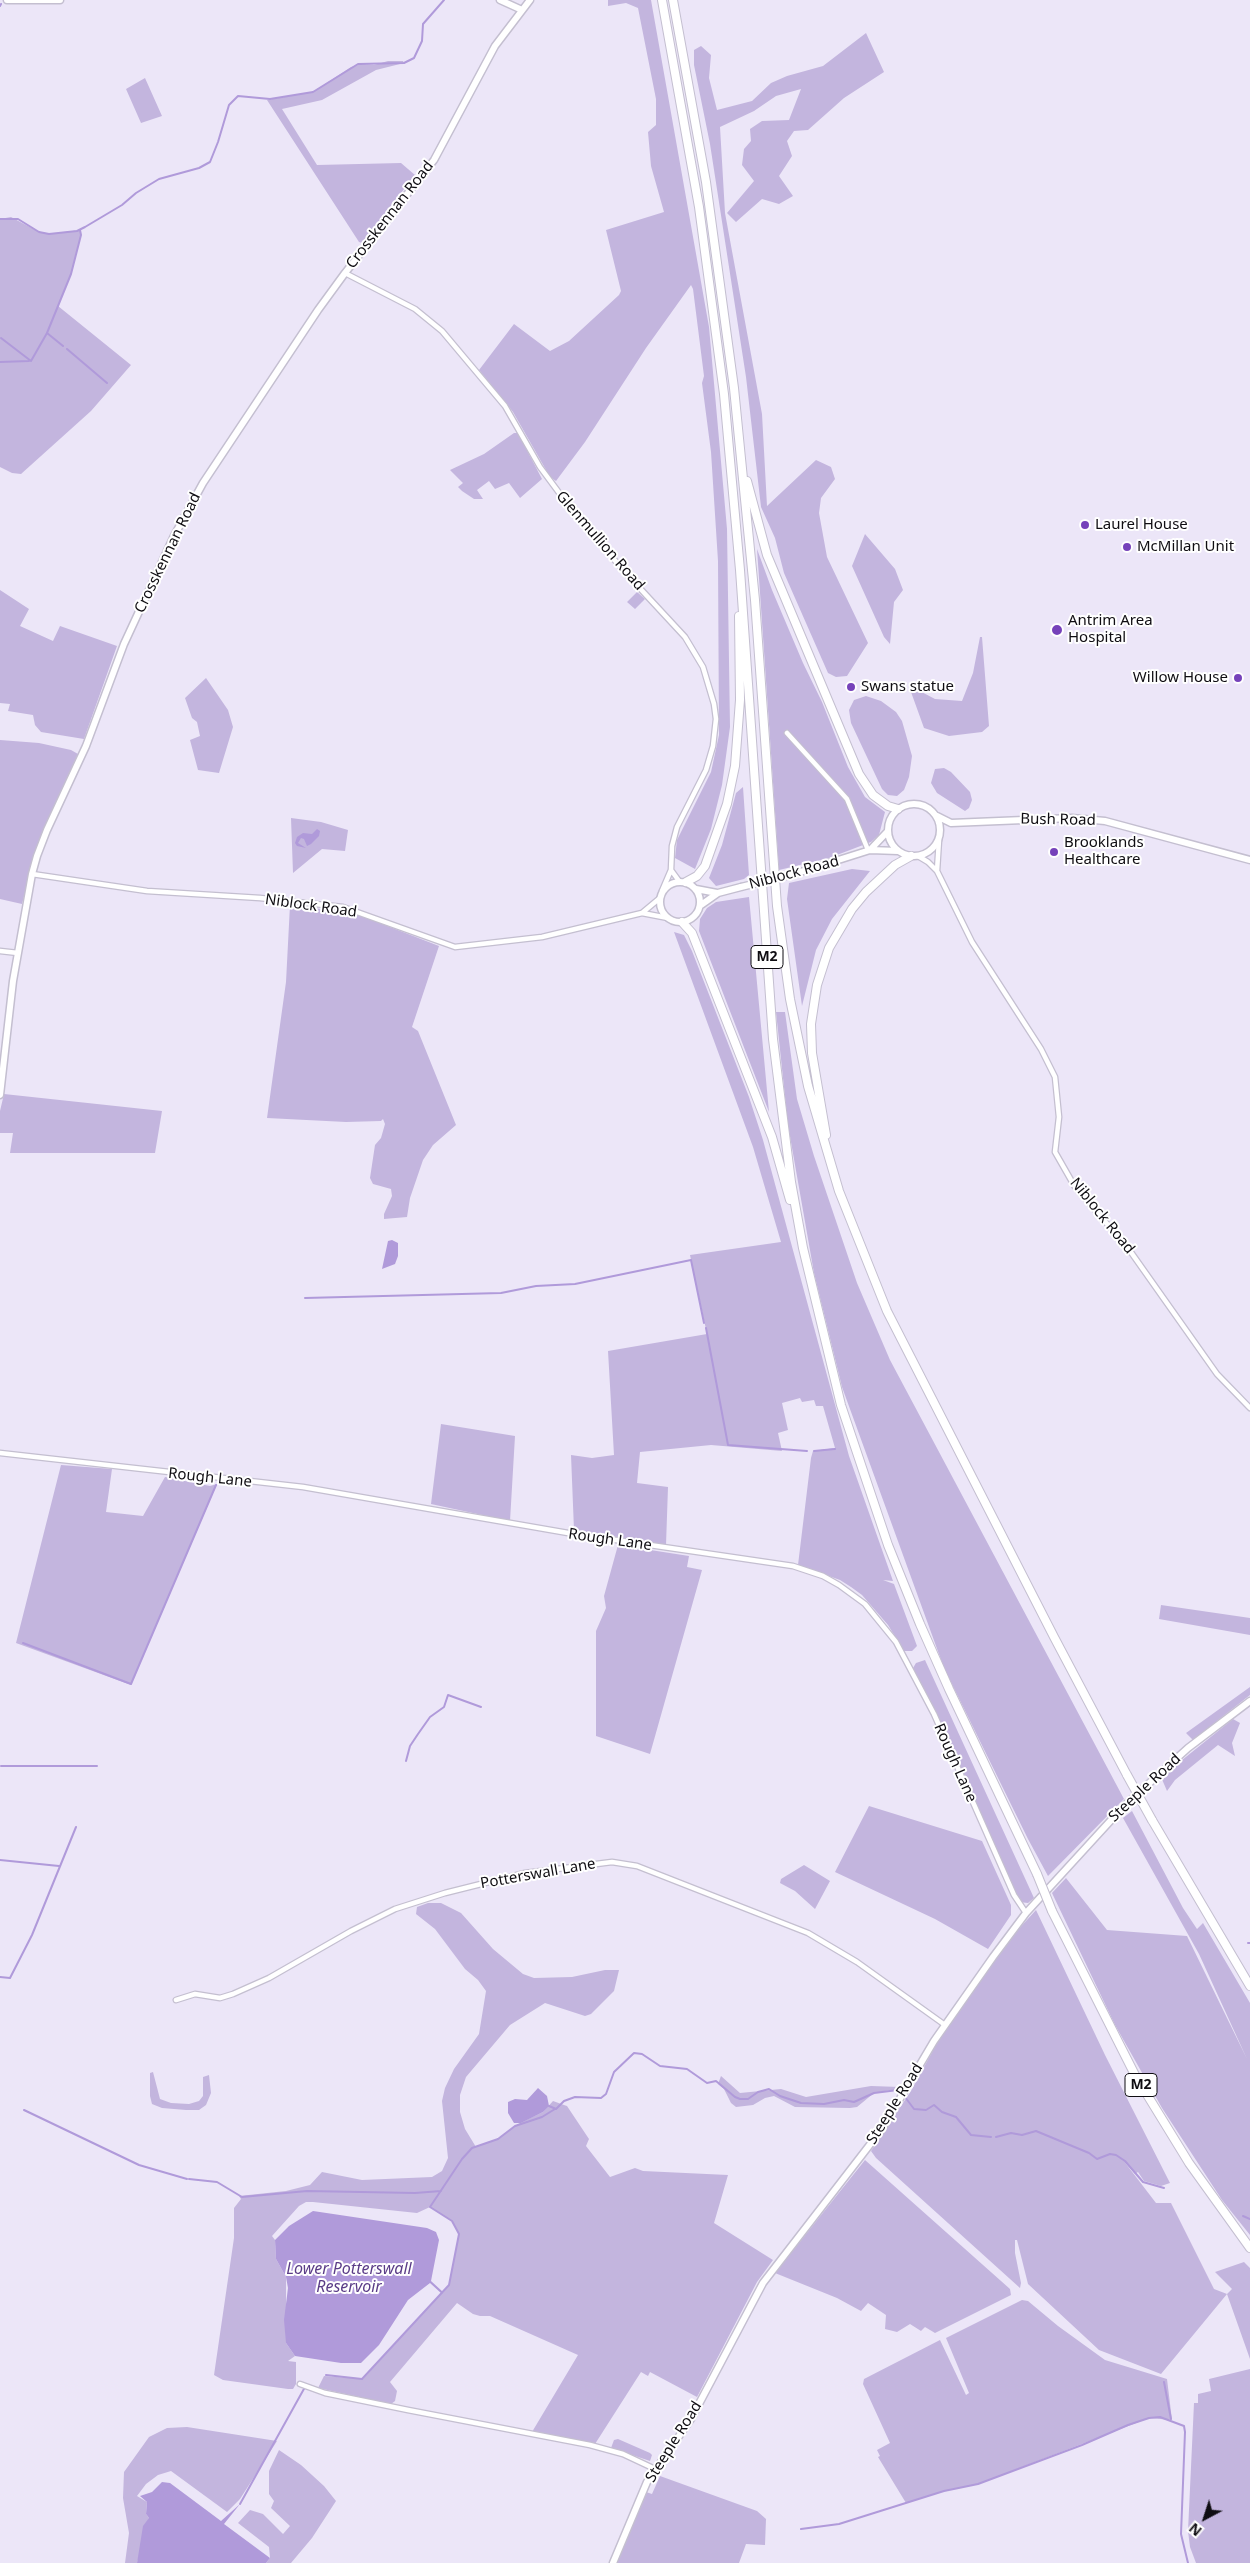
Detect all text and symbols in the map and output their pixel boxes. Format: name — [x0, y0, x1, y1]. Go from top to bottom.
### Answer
street label: Crosskennan Road — [342, 158, 438, 272]
street label: Glenmullion Road — [552, 488, 648, 594]
street label: Crosskennan Road — [131, 490, 205, 616]
place label: Laurel House — [1095, 516, 1188, 534]
marker: Laurel House — [1079, 519, 1091, 531]
place label: McMillan Unit — [1137, 538, 1234, 556]
marker: McMillan Unit — [1121, 541, 1133, 553]
place label: Antrim Area Hospital — [1068, 612, 1153, 647]
marker: Antrim Area Hospital — [1050, 623, 1064, 637]
place label: Willow House — [1133, 669, 1228, 687]
marker: Willow House — [1232, 672, 1244, 684]
place label: Swans statue — [861, 678, 954, 696]
marker: Swans statue — [845, 681, 857, 693]
street label: Bush Road — [1020, 810, 1096, 830]
place label: Brooklands Healthcare — [1064, 834, 1144, 869]
marker: Brooklands Healthcare — [1048, 846, 1060, 858]
street label: Niblock Road — [747, 852, 841, 894]
street label: Niblock Road — [264, 891, 358, 921]
road number: M2 — [751, 946, 783, 969]
street label: Niblock Road — [1066, 1174, 1138, 1258]
street label: Rough Lane — [167, 1465, 253, 1491]
street label: Rough Lane — [567, 1525, 653, 1555]
street label: Rough Lane — [930, 1721, 980, 1805]
street label: Steeple Road — [1105, 1750, 1185, 1826]
street label: Potterswall Lane — [479, 1855, 597, 1893]
street label: Steeple Road — [863, 2060, 927, 2148]
road number: M2 — [1125, 2074, 1157, 2096]
water label: Lower Potterswall Reservoir — [286, 2259, 412, 2297]
street label: Steeple Road — [642, 2398, 706, 2486]
north arrow — [1180, 2493, 1230, 2543]
text: N — [1185, 2519, 1206, 2541]

